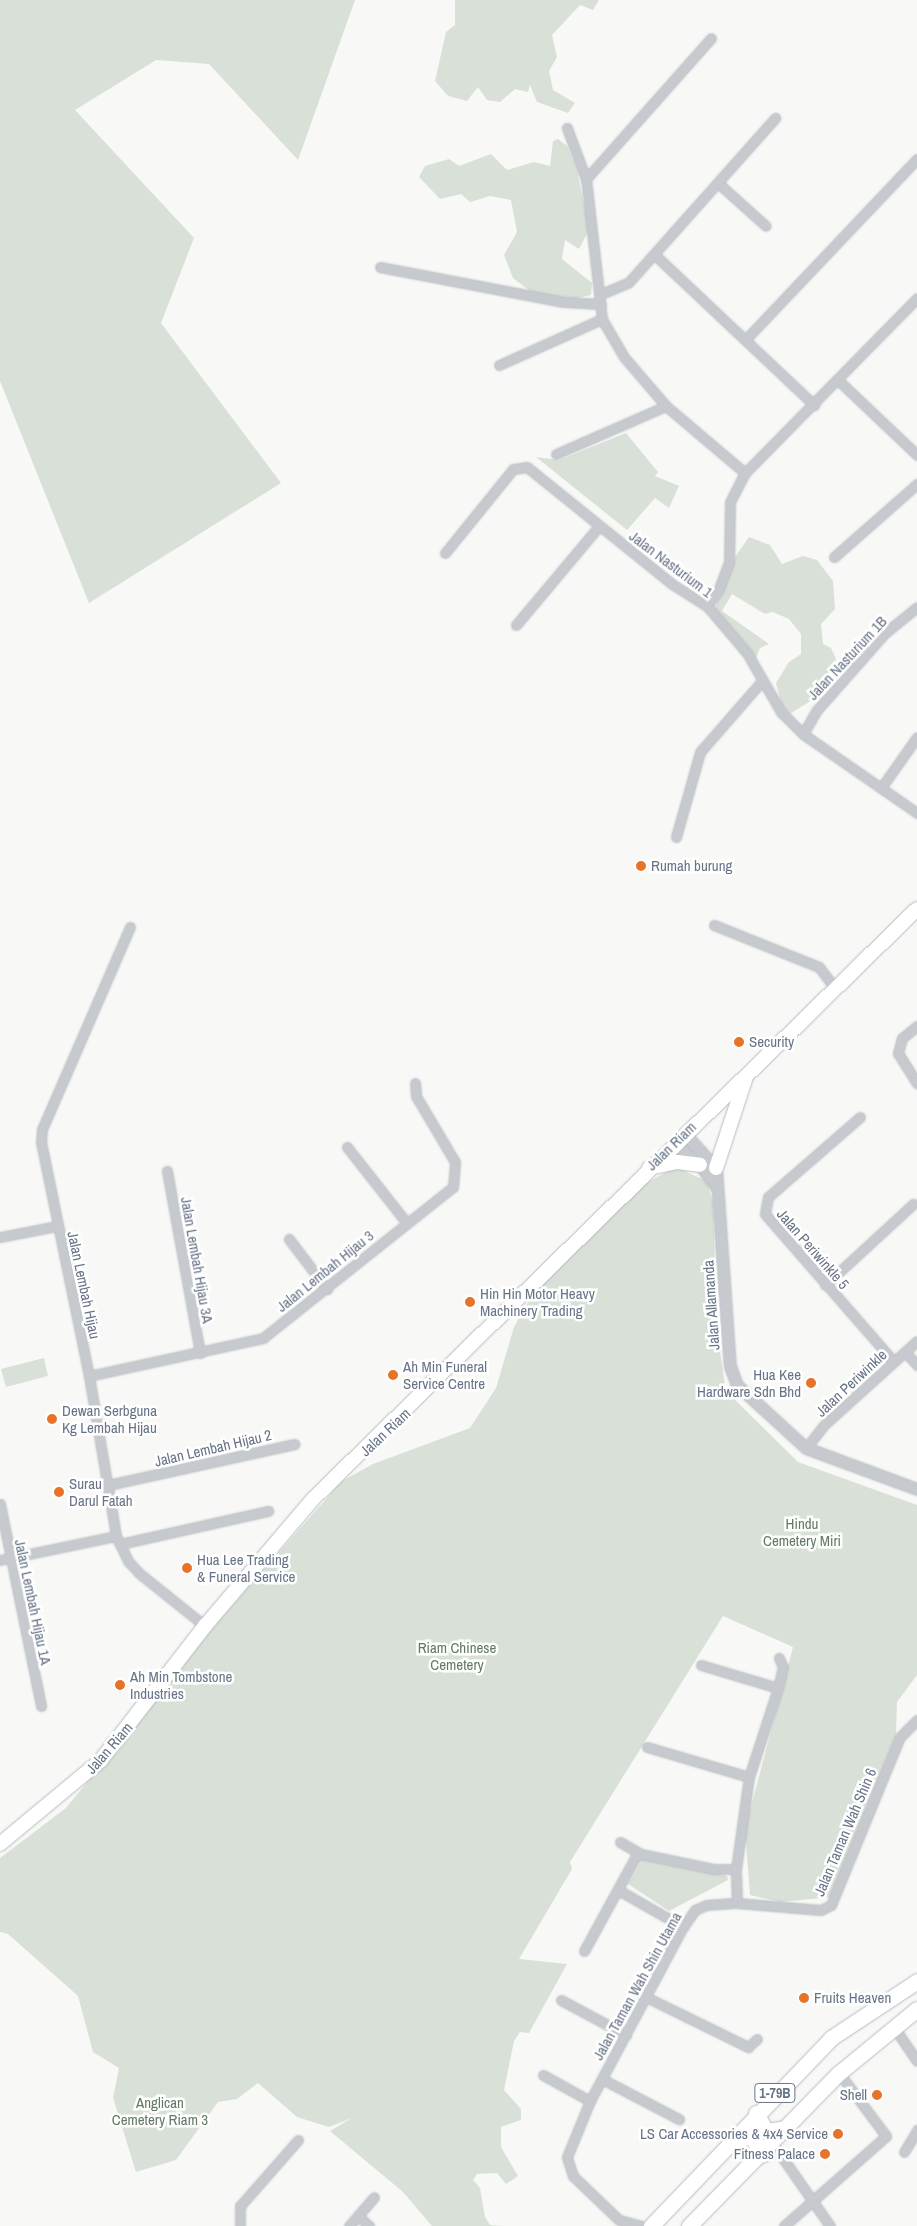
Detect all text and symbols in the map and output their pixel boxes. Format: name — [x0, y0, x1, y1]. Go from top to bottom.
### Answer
street label: Jalan Nasturium 1 — [626, 527, 716, 601]
street label: Jalan Nasturium 1B — [804, 612, 890, 704]
place label: Rumah burung — [651, 857, 732, 875]
marker: Rumah burung — [635, 860, 647, 872]
place label: Security — [749, 1033, 794, 1051]
marker: Security — [733, 1036, 745, 1048]
street label: Jalan Riam — [642, 1118, 700, 1174]
street label: Jalan Lembah Hijau 3A — [177, 1195, 217, 1325]
street label: Jalan Periwinkle 5 — [773, 1205, 853, 1293]
street label: Jalan Lembah Hijau 3 — [273, 1226, 377, 1316]
street label: Jalan Lembah Hijau — [64, 1230, 104, 1340]
street label: Jalan Allamanda — [699, 1259, 723, 1351]
place label: Hin Hin Motor Heavy Machinery Trading — [480, 1284, 595, 1319]
marker: Hin Hin Motor Heavy Machinery Trading — [464, 1296, 476, 1308]
street label: Jalan Periwinkle — [812, 1346, 890, 1420]
place label: Ah Min Funeral Service Centre — [403, 1357, 487, 1392]
place label: Hua Kee Hardware Sdn Bhd — [697, 1365, 801, 1400]
marker: Ah Min Funeral Service Centre — [387, 1369, 399, 1381]
marker: Hua Kee Hardware Sdn Bhd — [805, 1377, 817, 1389]
place label: Dewan Serbguna Kg Lembah Hijau — [62, 1401, 157, 1436]
street label: Jalan Riam — [356, 1404, 414, 1460]
marker: Dewan Serbguna Kg Lembah Hijau — [46, 1413, 58, 1425]
street label: Jalan Lembah Hijau 2 — [153, 1426, 273, 1470]
place label: Surau Darul Fatah — [69, 1474, 133, 1509]
marker: Surau Darul Fatah — [53, 1486, 65, 1498]
park label: Hindu Cemetery Miri — [763, 1514, 841, 1549]
street label: Jalan Lembah Hijau 1A — [11, 1538, 55, 1666]
place label: Hua Lee Trading & Funeral Service — [197, 1550, 295, 1585]
marker: Hua Lee Trading & Funeral Service — [181, 1562, 193, 1574]
park label: Riam Chinese Cemetery — [418, 1638, 496, 1673]
place label: Ah Min Tombstone Industries — [130, 1667, 233, 1702]
marker: Ah Min Tombstone Industries — [114, 1679, 126, 1691]
street label: Jalan Riam — [82, 1719, 136, 1777]
street label: Jalan Taman Wah Shin 6 — [810, 1765, 880, 1899]
street label: Jalan Taman Wah Shin Utama — [589, 1909, 685, 2063]
place label: Fruits Heaven — [814, 1989, 891, 2007]
marker: Fruits Heaven — [798, 1992, 810, 2004]
road number: 1-79B — [754, 2082, 796, 2104]
place label: Shell — [840, 2086, 867, 2104]
marker: Shell — [871, 2089, 883, 2101]
park label: Anglican Cemetery Riam 3 — [112, 2093, 208, 2128]
place label: LS Car Accessories & 4x4 Service — [639, 2125, 828, 2143]
marker: LS Car Accessories & 4x4 Service — [832, 2128, 844, 2140]
place label: Fitness Palace — [734, 2145, 815, 2163]
marker: Fitness Palace — [819, 2148, 831, 2160]

